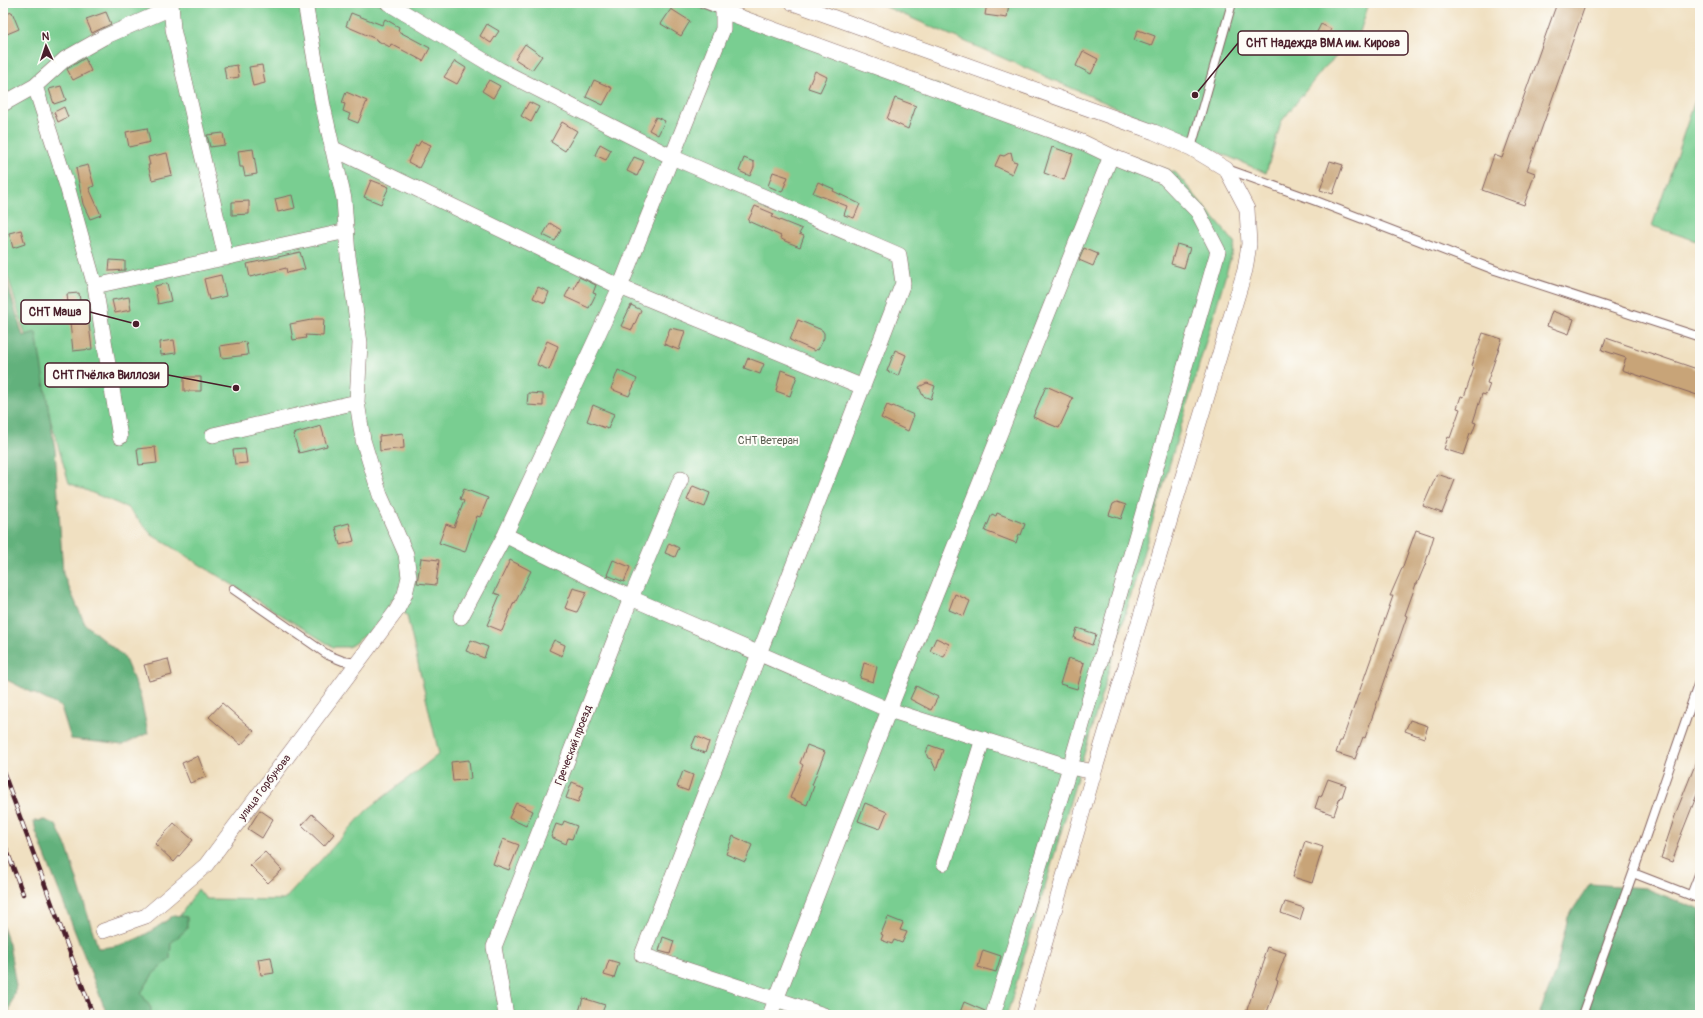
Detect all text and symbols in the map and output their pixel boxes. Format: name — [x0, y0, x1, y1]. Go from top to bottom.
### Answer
north arrow — [26, 26, 66, 66]
text: N — [41, 30, 50, 43]
callout: СНТ Надежда ВМА им. Кирова — [1238, 31, 1408, 55]
text: СНТ Надежда ВМА им. Кирова — [1246, 36, 1400, 51]
callout: СНТ Маша — [21, 300, 90, 324]
text: СНТ Маша — [29, 305, 82, 320]
callout: СНТ Пчёлка Виллози — [45, 363, 168, 387]
text: СНТ Пчёлка Виллози — [52, 368, 160, 383]
park label: СНТ Ветеран — [738, 434, 798, 447]
street label: Греческий проезд — [552, 703, 595, 787]
street label: улица Горбунова — [235, 752, 293, 824]

